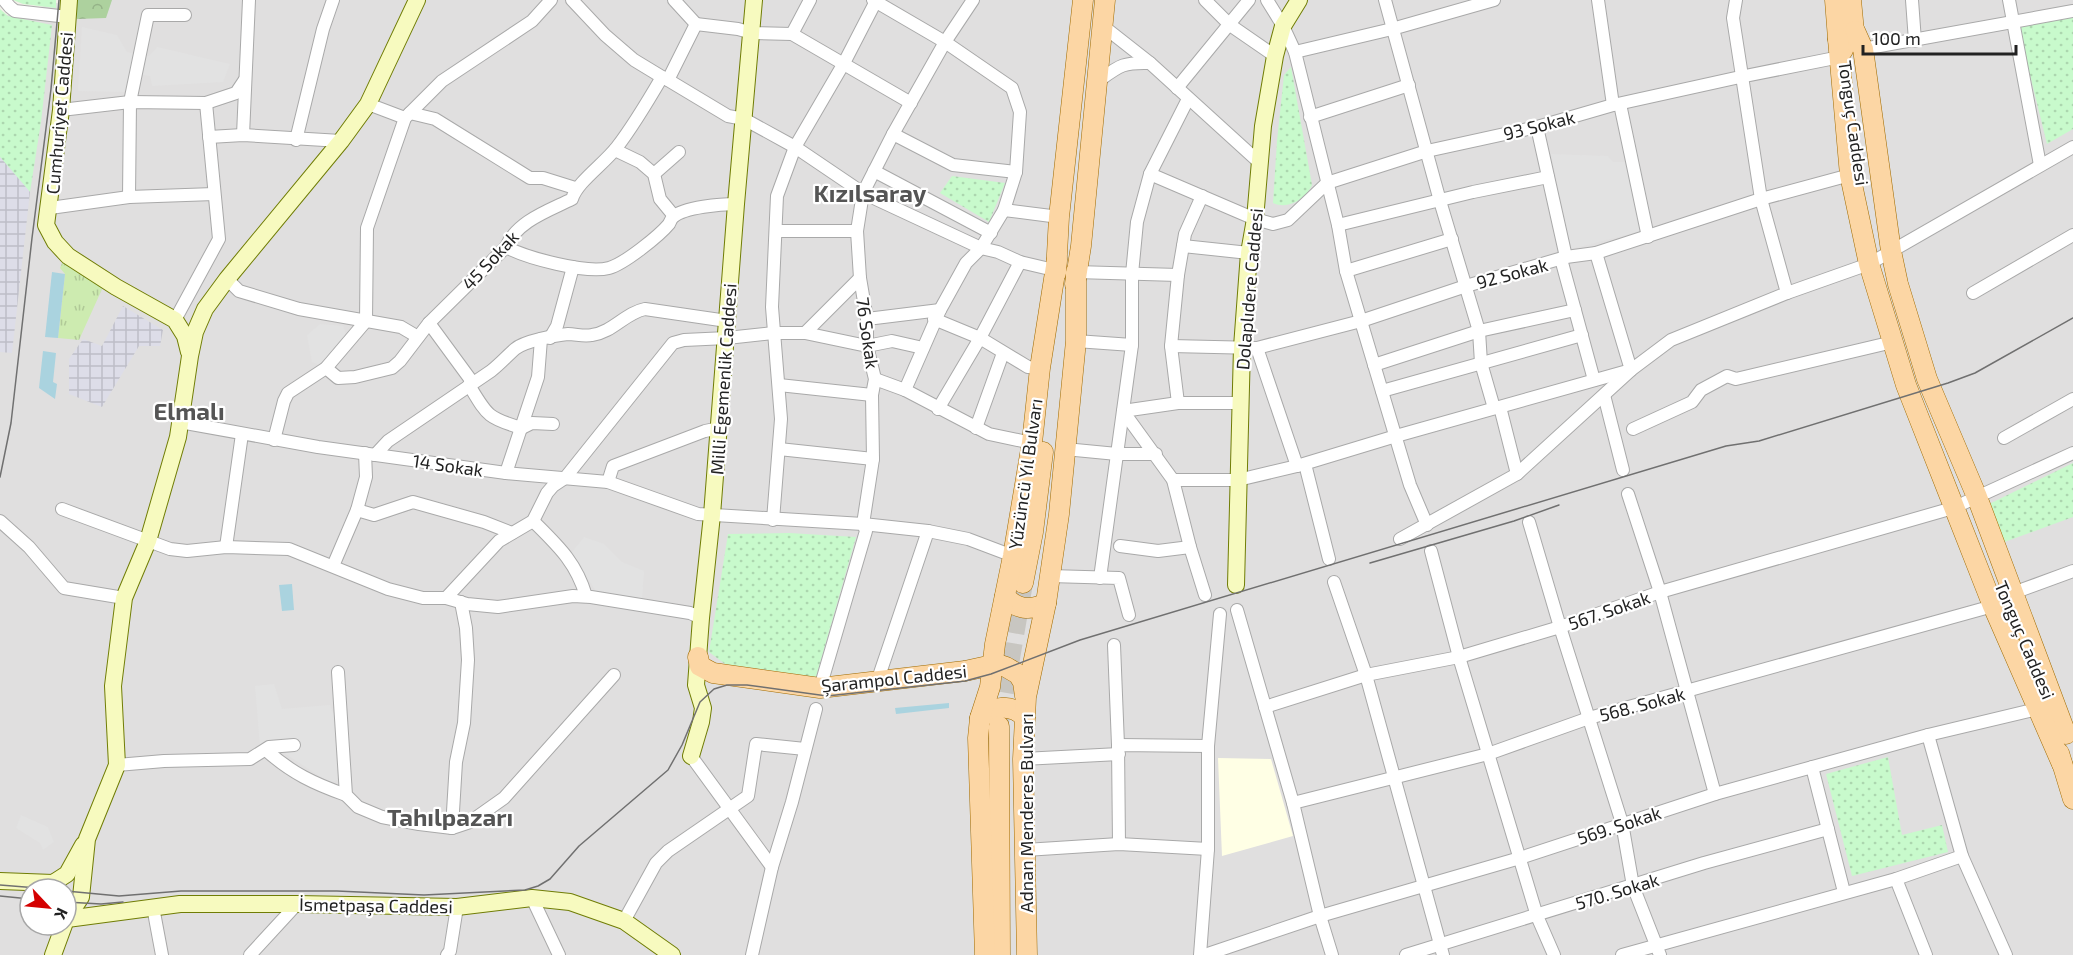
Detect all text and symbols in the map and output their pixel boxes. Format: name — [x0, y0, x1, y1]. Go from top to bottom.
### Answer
scale bar — [1863, 18, 2016, 56]
text: 100 m — [1872, 27, 1921, 49]
street label: Cumhuriyet Caddesi — [41, 31, 77, 195]
street label: Tonguç Caddesi — [1833, 59, 1874, 187]
street label: 93 Sokak — [1501, 106, 1577, 144]
district label: Kızılsaray — [814, 178, 927, 207]
street label: Dolaplıdere Caddesi — [1231, 207, 1267, 371]
street label: 45 Sokak — [457, 226, 523, 294]
street label: 92 Sokak — [1474, 253, 1550, 293]
street label: Milli Egemenlik Caddesi — [705, 283, 741, 475]
street label: 76 Sokak — [852, 296, 884, 370]
district label: Elmalı — [153, 396, 225, 425]
street label: Yüzüncü Yıl Bulvarı — [1004, 397, 1046, 551]
street label: 14 Sokak — [411, 449, 485, 481]
street label: Tonguç Caddesi — [1989, 578, 2060, 703]
street label: 567. Sokak — [1565, 586, 1653, 634]
street label: Şarampol Caddesi — [820, 659, 968, 698]
street label: 568. Sokak — [1597, 682, 1687, 726]
street label: Adnan Menderes Bulvarı — [1015, 713, 1037, 913]
street label: 569. Sokak — [1574, 801, 1664, 849]
district label: Tahılpazarı — [387, 802, 513, 831]
street label: 570. Sokak — [1572, 868, 1662, 914]
north arrow — [18, 877, 78, 937]
street label: İsmetpaşa Caddesi — [299, 893, 453, 918]
text: K — [51, 905, 73, 923]

